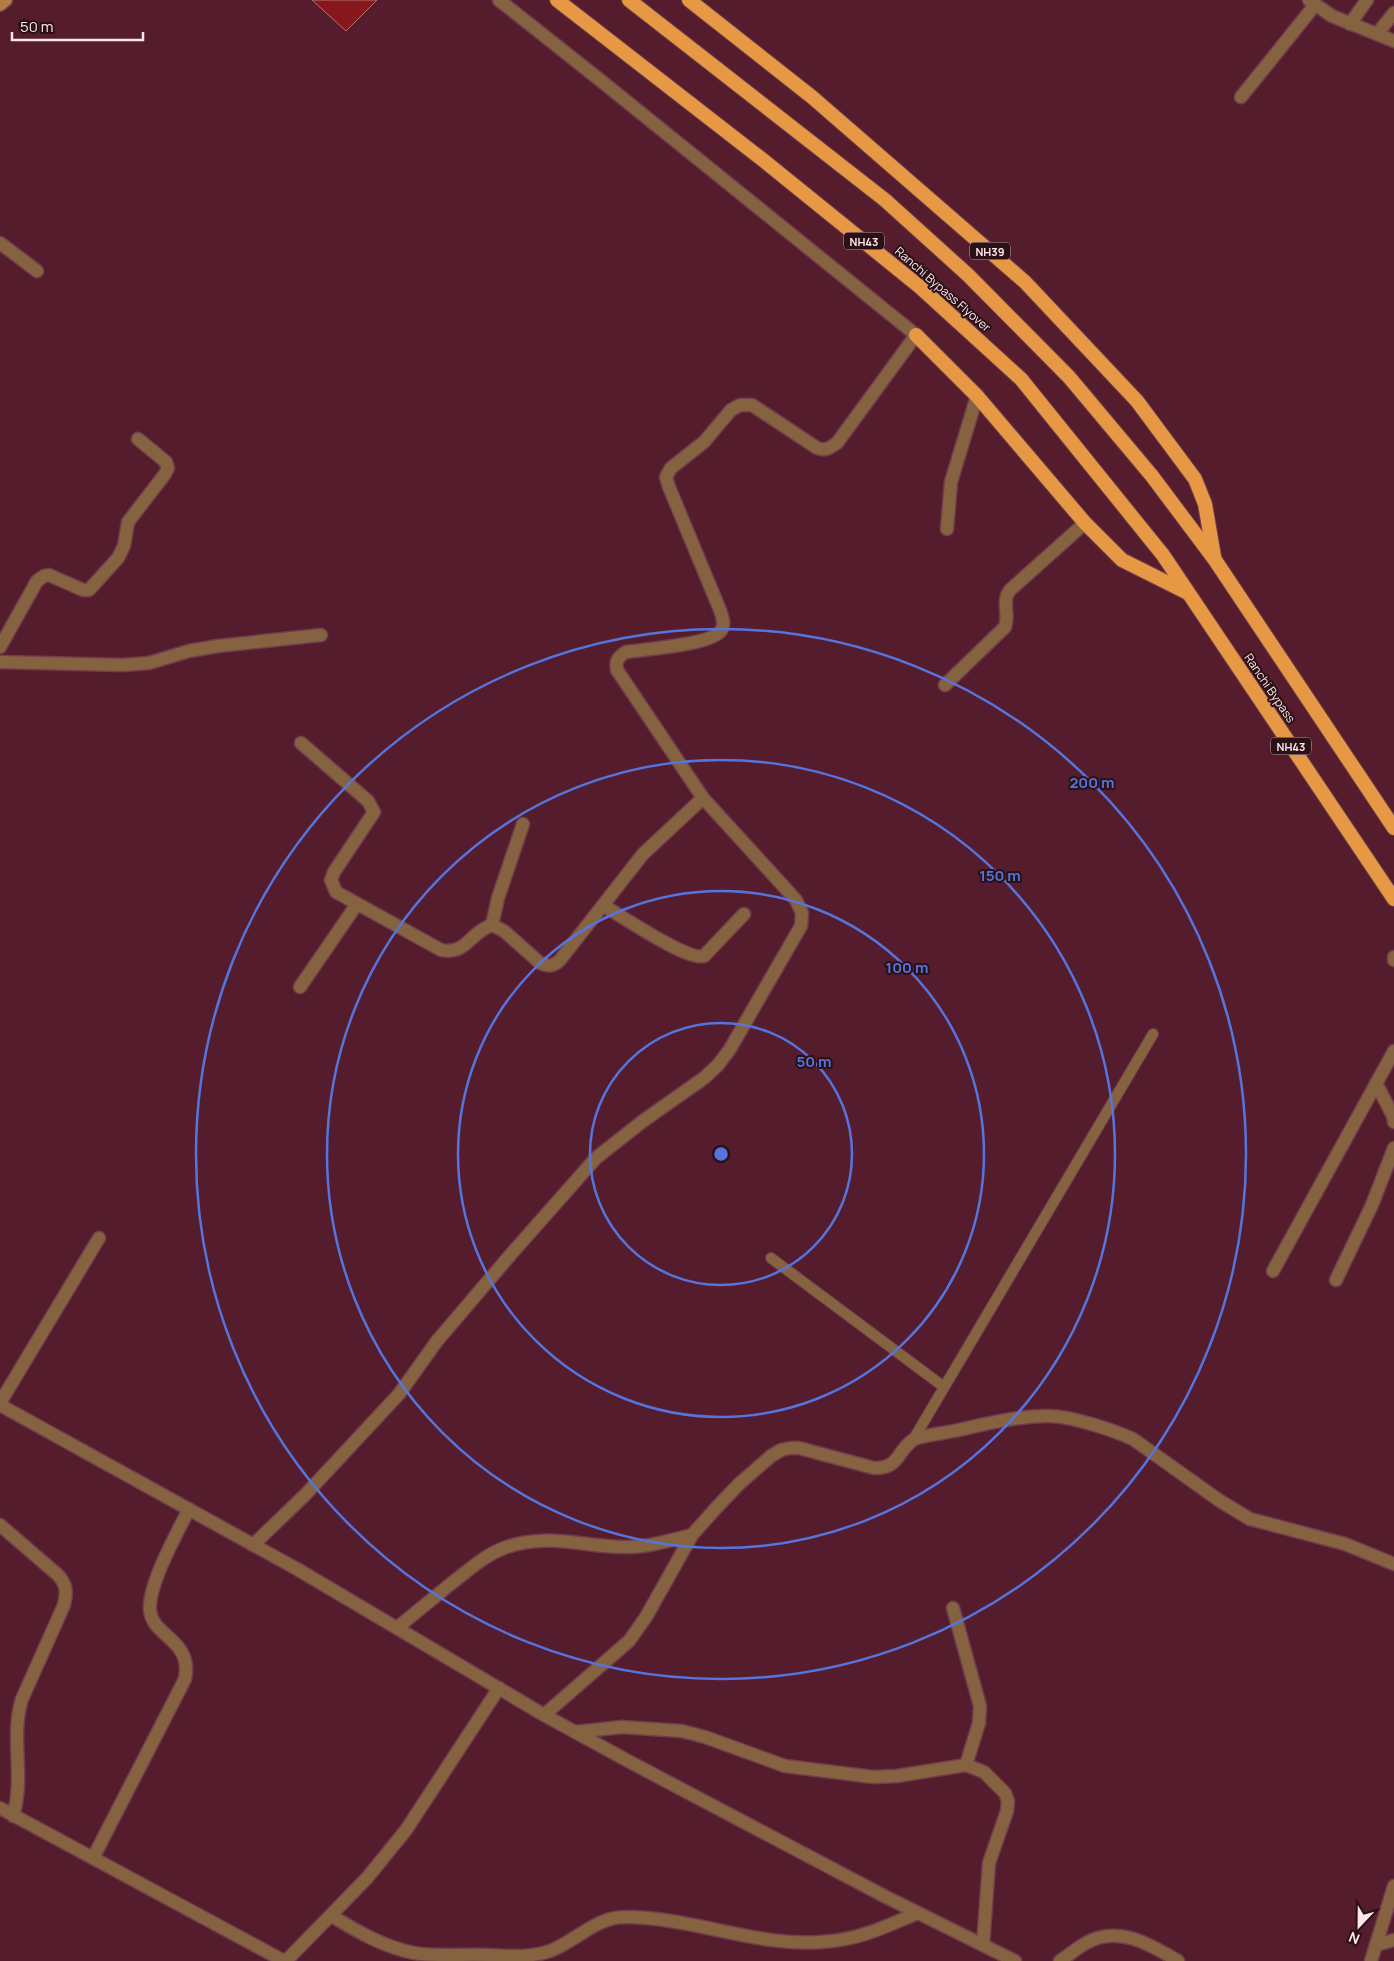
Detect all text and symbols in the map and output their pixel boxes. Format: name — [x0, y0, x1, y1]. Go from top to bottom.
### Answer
scale bar — [12, 10, 144, 42]
text: 50 m — [20, 16, 54, 37]
road number: NH43 — [844, 232, 884, 250]
road number: NH39 — [970, 242, 1010, 260]
street label: Ranchi Bypass Flyover — [891, 243, 995, 336]
street label: Ranchi Bypass — [1240, 650, 1300, 726]
road number: NH43 — [1271, 738, 1311, 754]
text: 200 m — [1069, 772, 1115, 793]
text: 150 m — [979, 865, 1021, 886]
text: 100 m — [886, 957, 928, 978]
text: 50 m — [796, 1051, 832, 1072]
centre of rings — [712, 1145, 730, 1163]
north arrow — [1334, 1901, 1384, 1951]
text: N — [1346, 1928, 1362, 1949]

